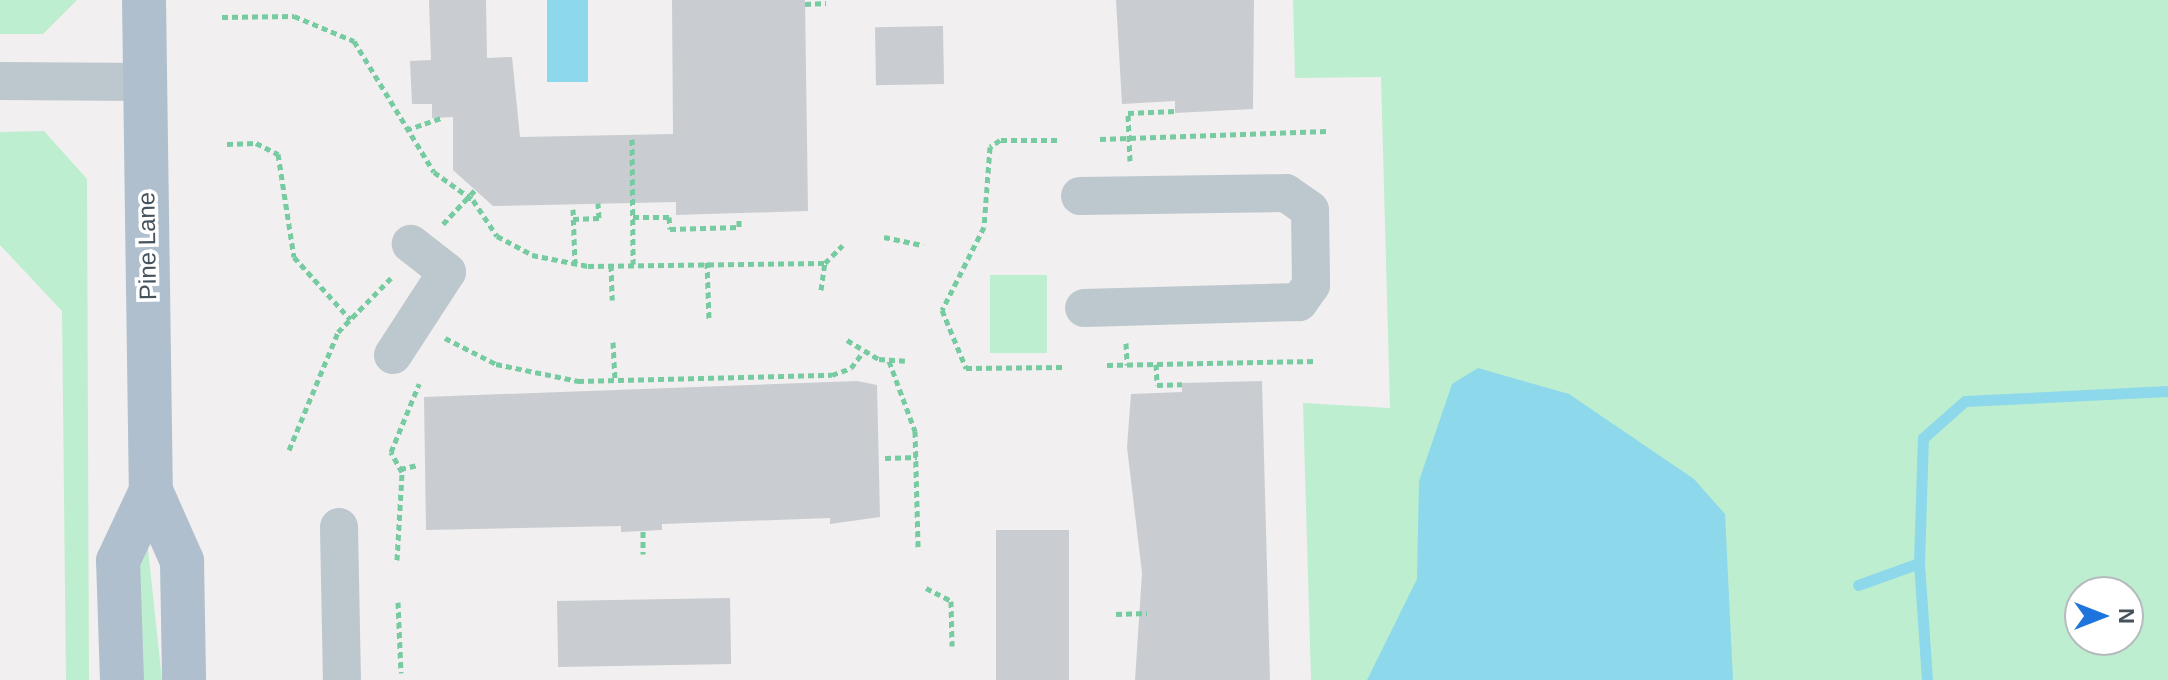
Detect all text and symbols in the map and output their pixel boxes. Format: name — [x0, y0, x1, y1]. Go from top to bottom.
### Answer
street label: Pine Lane — [132, 192, 162, 300]
north arrow — [2064, 576, 2144, 656]
text: N — [2114, 608, 2139, 624]

